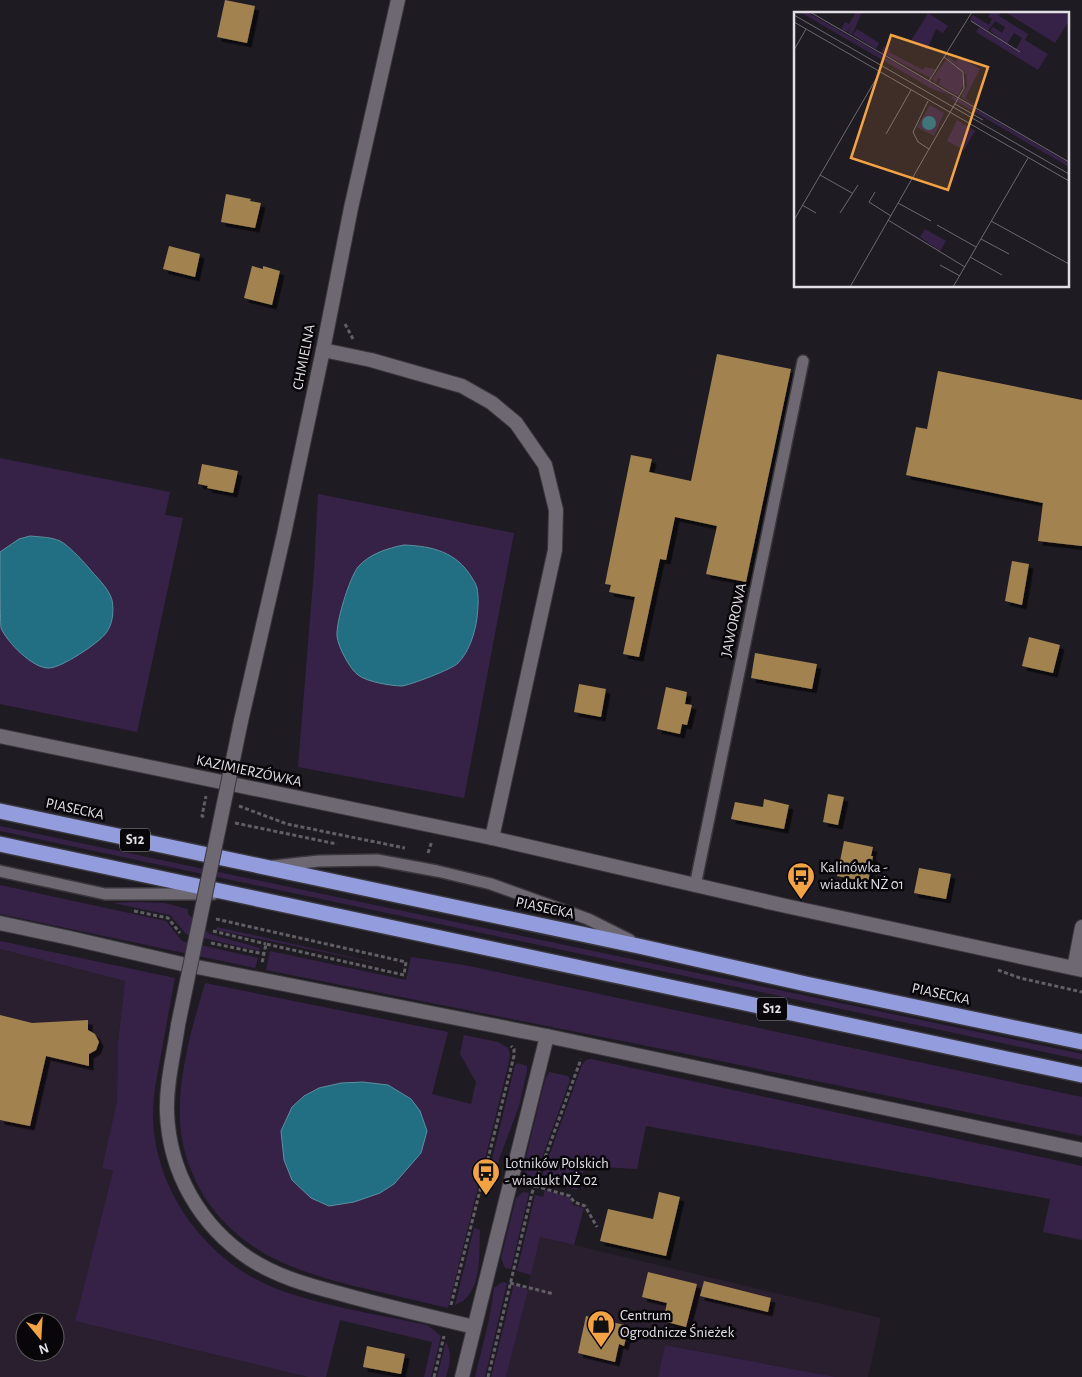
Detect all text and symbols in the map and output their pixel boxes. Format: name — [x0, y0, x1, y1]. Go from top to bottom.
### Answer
inset map — [794, 12, 1070, 288]
street label: CHMIELNA — [290, 323, 318, 391]
street label: JAWOROWA — [719, 582, 749, 658]
street label: KAZIMIERZÓWKA — [195, 751, 304, 790]
street label: PIASECKA — [44, 796, 106, 823]
road number: S12 — [120, 828, 150, 852]
place label: Kalinówka - wiadukt NŻ 01 — [820, 860, 904, 892]
bus stop icon: Kalinówka - wiadukt NŻ 01 — [786, 861, 816, 900]
street label: PIASECKA — [514, 895, 576, 922]
street label: PIASECKA — [910, 981, 972, 1008]
road number: S12 — [757, 998, 787, 1021]
place label: Lotników Polskich - wiadukt NŻ 02 — [505, 1156, 609, 1188]
bus stop icon: Lotników Polskich - wiadukt NŻ 02 — [471, 1157, 501, 1196]
place label: Centrum Ogrodnicze Śnieżek — [620, 1308, 734, 1340]
shop icon: Centrum Ogrodnicze Śnieżek — [586, 1309, 616, 1348]
north arrow — [15, 1312, 65, 1362]
text: N — [37, 1340, 51, 1357]

